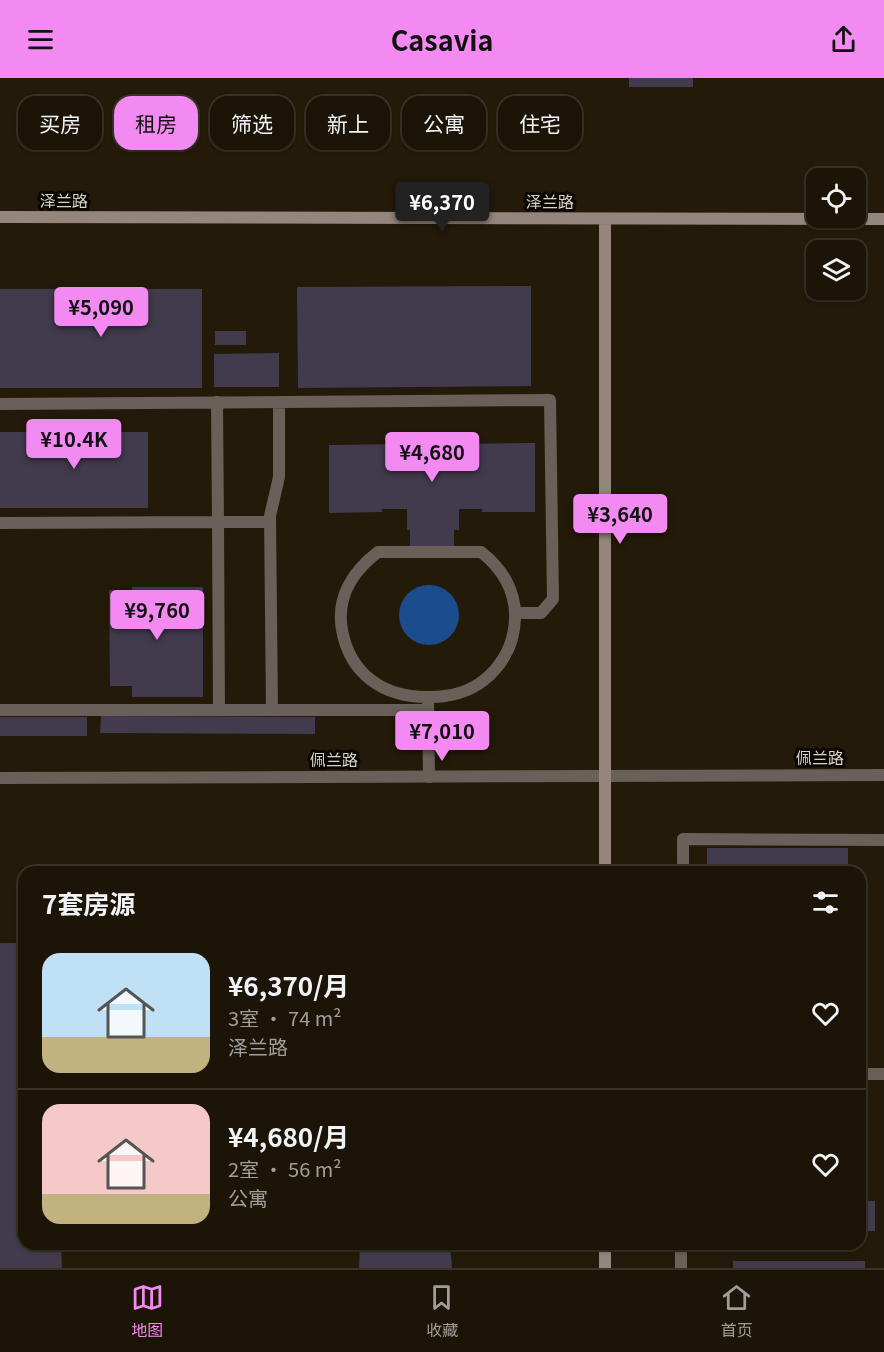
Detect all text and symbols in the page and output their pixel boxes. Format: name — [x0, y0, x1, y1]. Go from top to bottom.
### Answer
text: Casavia — [391, 20, 493, 59]
icon: menu — [24, 23, 57, 56]
icon: share — [827, 23, 860, 56]
chip: 买房 — [18, 96, 102, 150]
chip: 租房 — [114, 96, 198, 150]
chip: 筛选 — [210, 96, 294, 150]
chip: 新上 — [306, 96, 390, 150]
chip: 公寓 — [402, 96, 486, 150]
chip: 住宅 — [498, 96, 582, 150]
map controls — [806, 168, 866, 300]
button: locate — [806, 168, 866, 228]
pin: ¥6,370 — [393, 182, 491, 233]
text: ¥6,370 — [409, 187, 475, 216]
street label: 泽兰路 — [40, 188, 88, 212]
street label: 泽兰路 — [526, 189, 574, 213]
button: layers — [806, 240, 866, 300]
pin: ¥5,090 — [52, 287, 150, 338]
text: ¥5,090 — [68, 292, 134, 321]
pin: ¥10.4K — [25, 419, 123, 470]
text: ¥10.4K — [40, 424, 108, 453]
pin: ¥4,680 — [383, 432, 481, 483]
text: ¥4,680 — [399, 437, 465, 466]
pin: ¥3,640 — [571, 494, 669, 545]
text: ¥3,640 — [587, 499, 653, 528]
pin: ¥9,760 — [108, 590, 206, 641]
text: ¥9,760 — [124, 595, 190, 624]
pin: ¥7,010 — [393, 711, 491, 762]
text: ¥7,010 — [409, 716, 475, 745]
street label: 佩兰路 — [796, 745, 844, 769]
street label: 佩兰路 — [310, 747, 358, 771]
text: 7套房源 — [42, 884, 135, 921]
icon: filters — [809, 886, 842, 919]
text: ¥6,370/月 — [228, 966, 349, 1003]
icon: home — [90, 977, 162, 1049]
icon: heart — [809, 997, 842, 1030]
text: 3室 · 74 m² — [228, 1003, 341, 1032]
text: 泽兰路 — [228, 1032, 288, 1061]
text: ¥4,680/月 — [228, 1117, 349, 1154]
icon: home — [90, 1128, 162, 1200]
icon: heart — [809, 1148, 842, 1181]
text: 2室 · 56 m² — [228, 1154, 341, 1183]
text: 公寓 — [228, 1183, 268, 1212]
tab: 地图 — [131, 1281, 164, 1341]
tab: 收藏 — [425, 1281, 458, 1341]
tab: 首页 — [720, 1281, 753, 1341]

